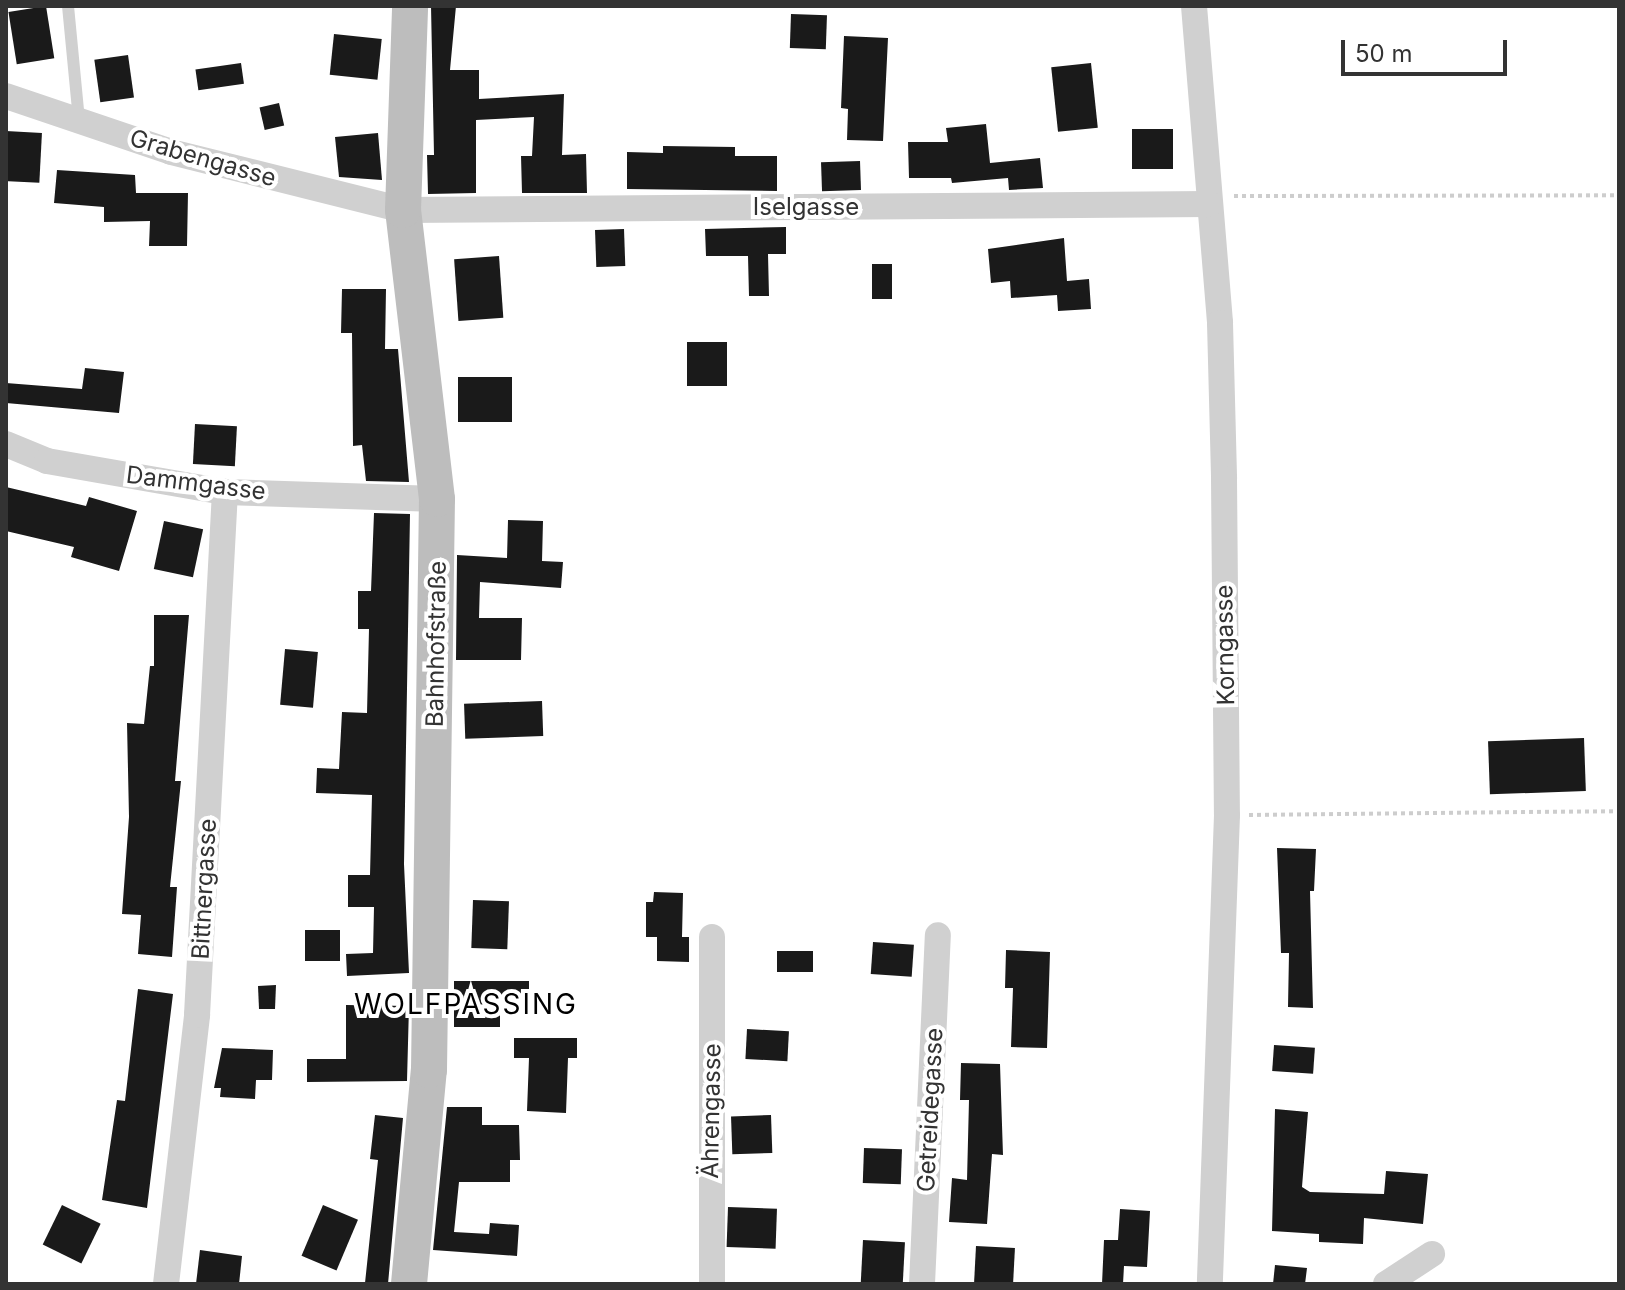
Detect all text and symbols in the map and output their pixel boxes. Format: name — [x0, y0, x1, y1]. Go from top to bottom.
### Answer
scale bar — [1345, 24, 1511, 74]
text: 50 m — [1355, 39, 1413, 68]
street label: Grabengasse — [127, 123, 279, 193]
street label: Iselgasse — [753, 193, 859, 221]
street label: Dammgasse — [125, 460, 267, 506]
street label: Bahnhofstraße — [420, 561, 452, 727]
street label: Korngasse — [1210, 584, 1240, 706]
street label: Bittnergasse — [186, 818, 222, 960]
district label: WOLFPASSING — [354, 987, 578, 1021]
street label: Getreidegasse — [911, 1027, 949, 1193]
street label: Ährengasse — [695, 1043, 727, 1179]

